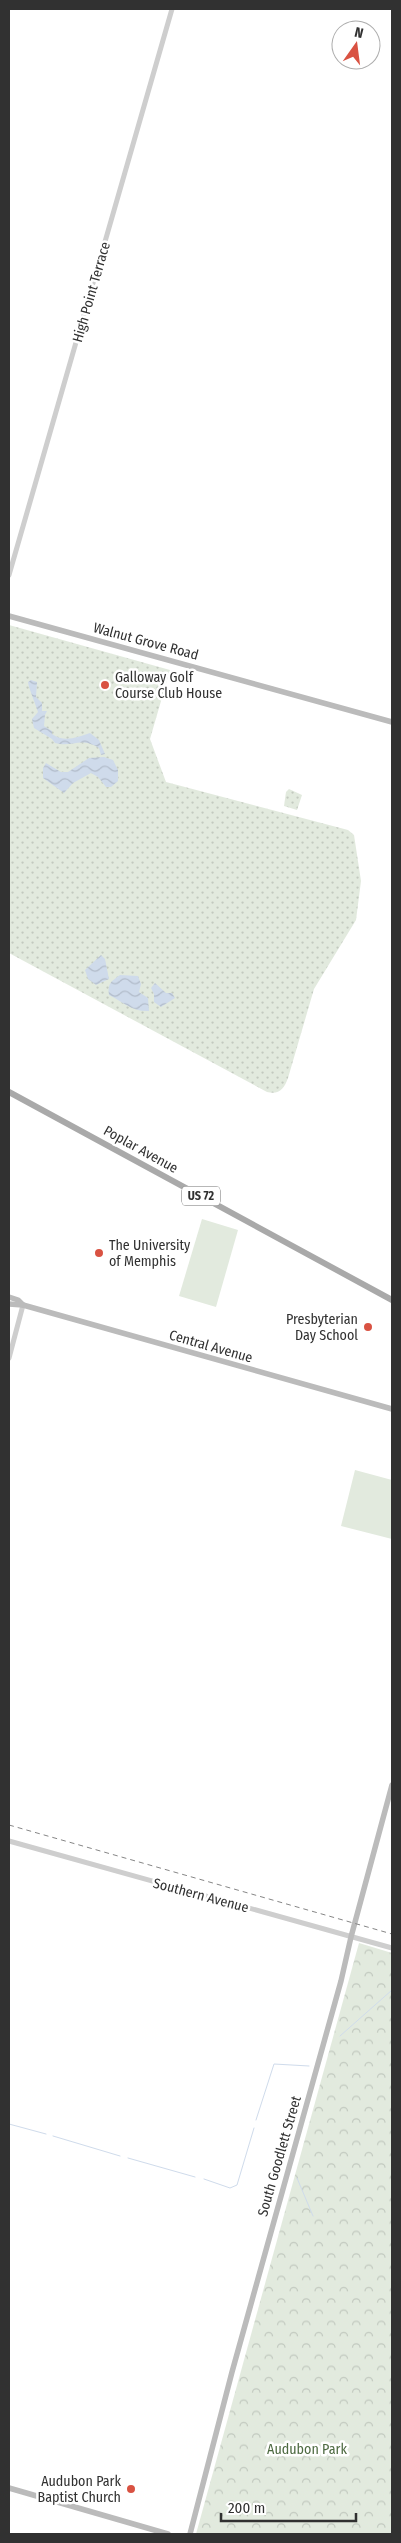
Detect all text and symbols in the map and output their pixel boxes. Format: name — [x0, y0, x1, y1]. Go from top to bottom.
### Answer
north arrow — [331, 20, 381, 70]
text: N — [353, 24, 365, 42]
street label: High Point Terrace — [69, 240, 114, 344]
street label: Walnut Grove Road — [91, 619, 200, 664]
place label: Galloway Golf Course Club House — [115, 669, 222, 702]
marker: Galloway Golf Course Club House — [99, 679, 111, 691]
street label: Poplar Avenue — [101, 1122, 181, 1177]
road number: US 72 — [182, 1186, 220, 1206]
place label: The University of Memphis — [109, 1237, 191, 1270]
marker: The University of Memphis — [93, 1247, 105, 1259]
place label: Presbyterian Day School — [286, 1311, 358, 1344]
marker: Presbyterian Day School — [362, 1321, 374, 1333]
street label: Central Avenue — [167, 1326, 255, 1367]
street label: Southern Avenue — [151, 1875, 251, 1916]
street label: South Goodlett Street — [254, 2094, 305, 2218]
park label: Audubon Park — [267, 2441, 347, 2458]
place label: Audubon Park Baptist Church — [38, 2473, 121, 2506]
marker: Audubon Park Baptist Church — [125, 2483, 137, 2495]
scale bar — [221, 2490, 356, 2522]
text: 200 m — [228, 2499, 265, 2517]

